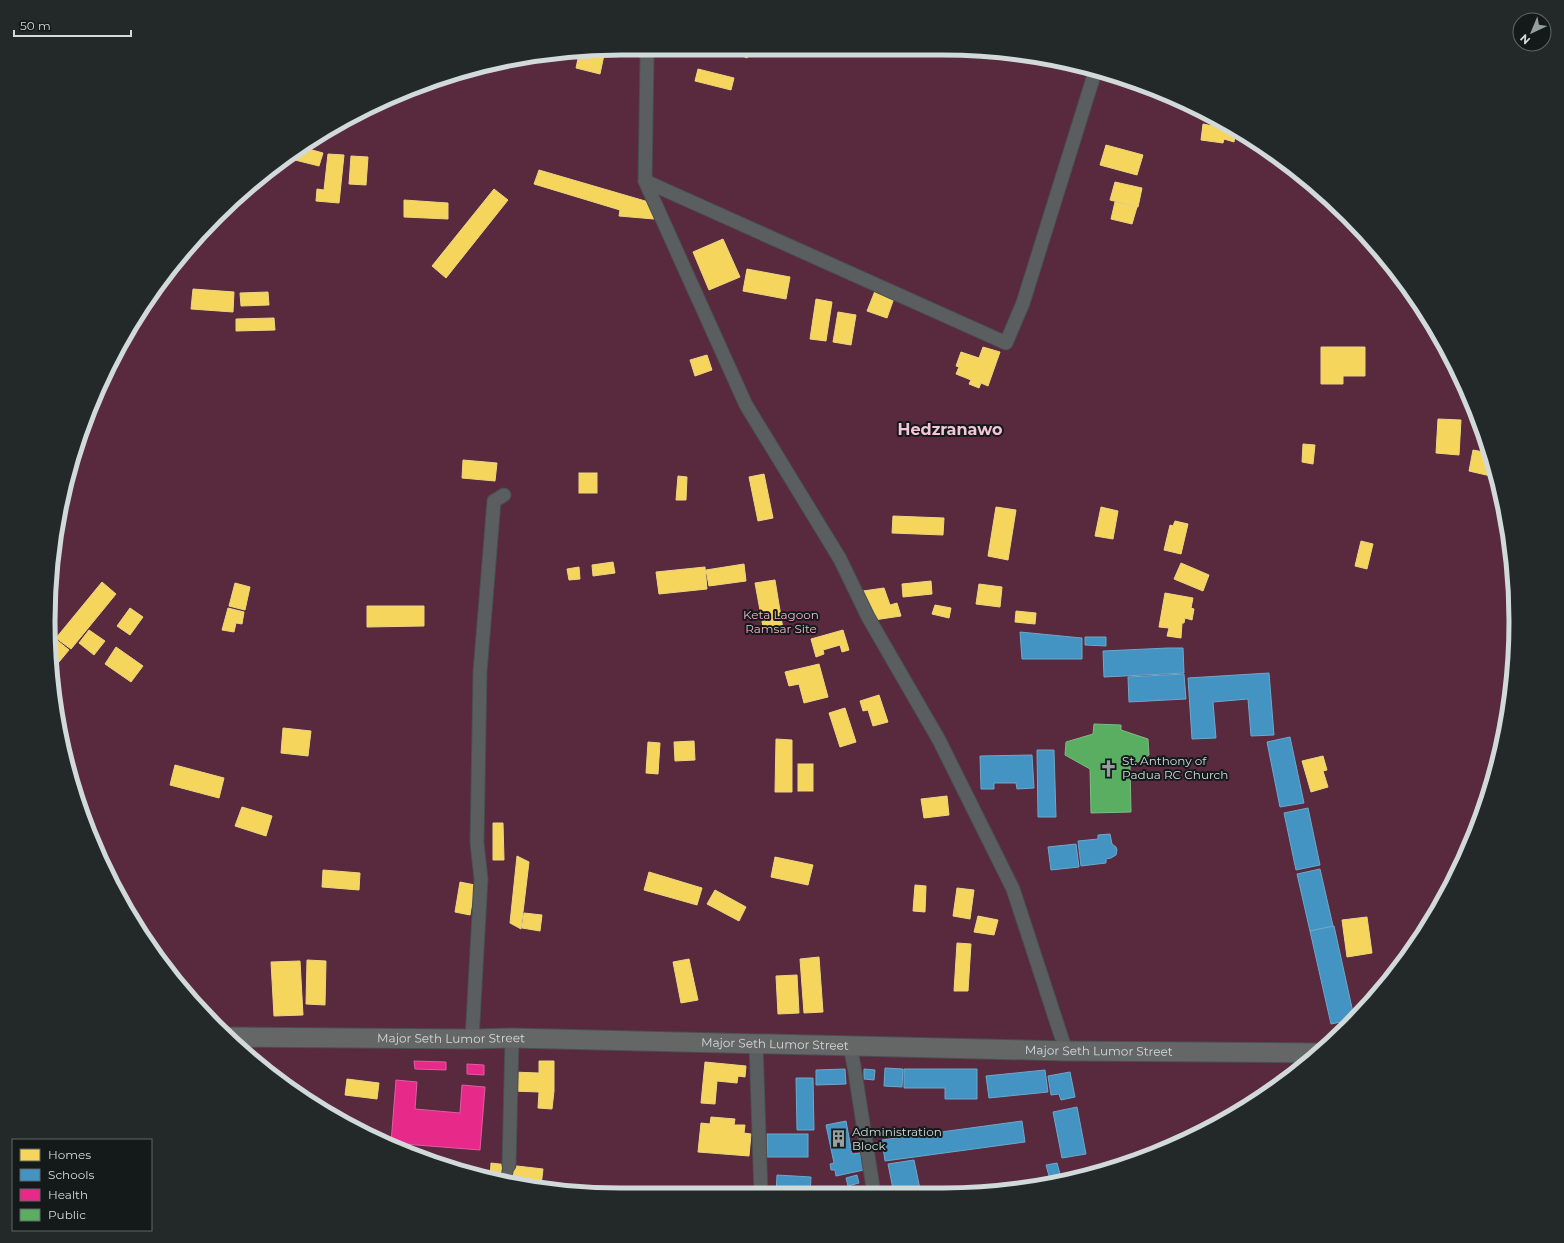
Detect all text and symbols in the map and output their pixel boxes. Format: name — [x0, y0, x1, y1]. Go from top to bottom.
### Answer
scale bar — [14, 12, 131, 38]
north arrow — [1512, 12, 1552, 52]
text: 50 m — [20, 18, 51, 33]
text: N — [1517, 31, 1533, 47]
district label: Hedzranawo — [898, 420, 1002, 439]
park label: Keta Lagoon Ramsar Site — [743, 607, 819, 636]
place label: St. Anthony of Padua RC Church — [1122, 753, 1228, 782]
church icon: St. Anthony of Padua RC Church — [1099, 758, 1119, 778]
street label: Major Seth Lumor Street — [377, 1030, 525, 1046]
street label: Major Seth Lumor Street — [701, 1034, 849, 1053]
street label: Major Seth Lumor Street — [1025, 1042, 1173, 1059]
place label: Administration Block — [852, 1124, 942, 1153]
building icon: Administration Block — [829, 1129, 849, 1149]
legend — [12, 1139, 152, 1231]
text: Homes — [48, 1147, 91, 1162]
text: Schools — [48, 1167, 94, 1182]
text: Health — [48, 1187, 88, 1202]
text: Public — [48, 1207, 86, 1222]

